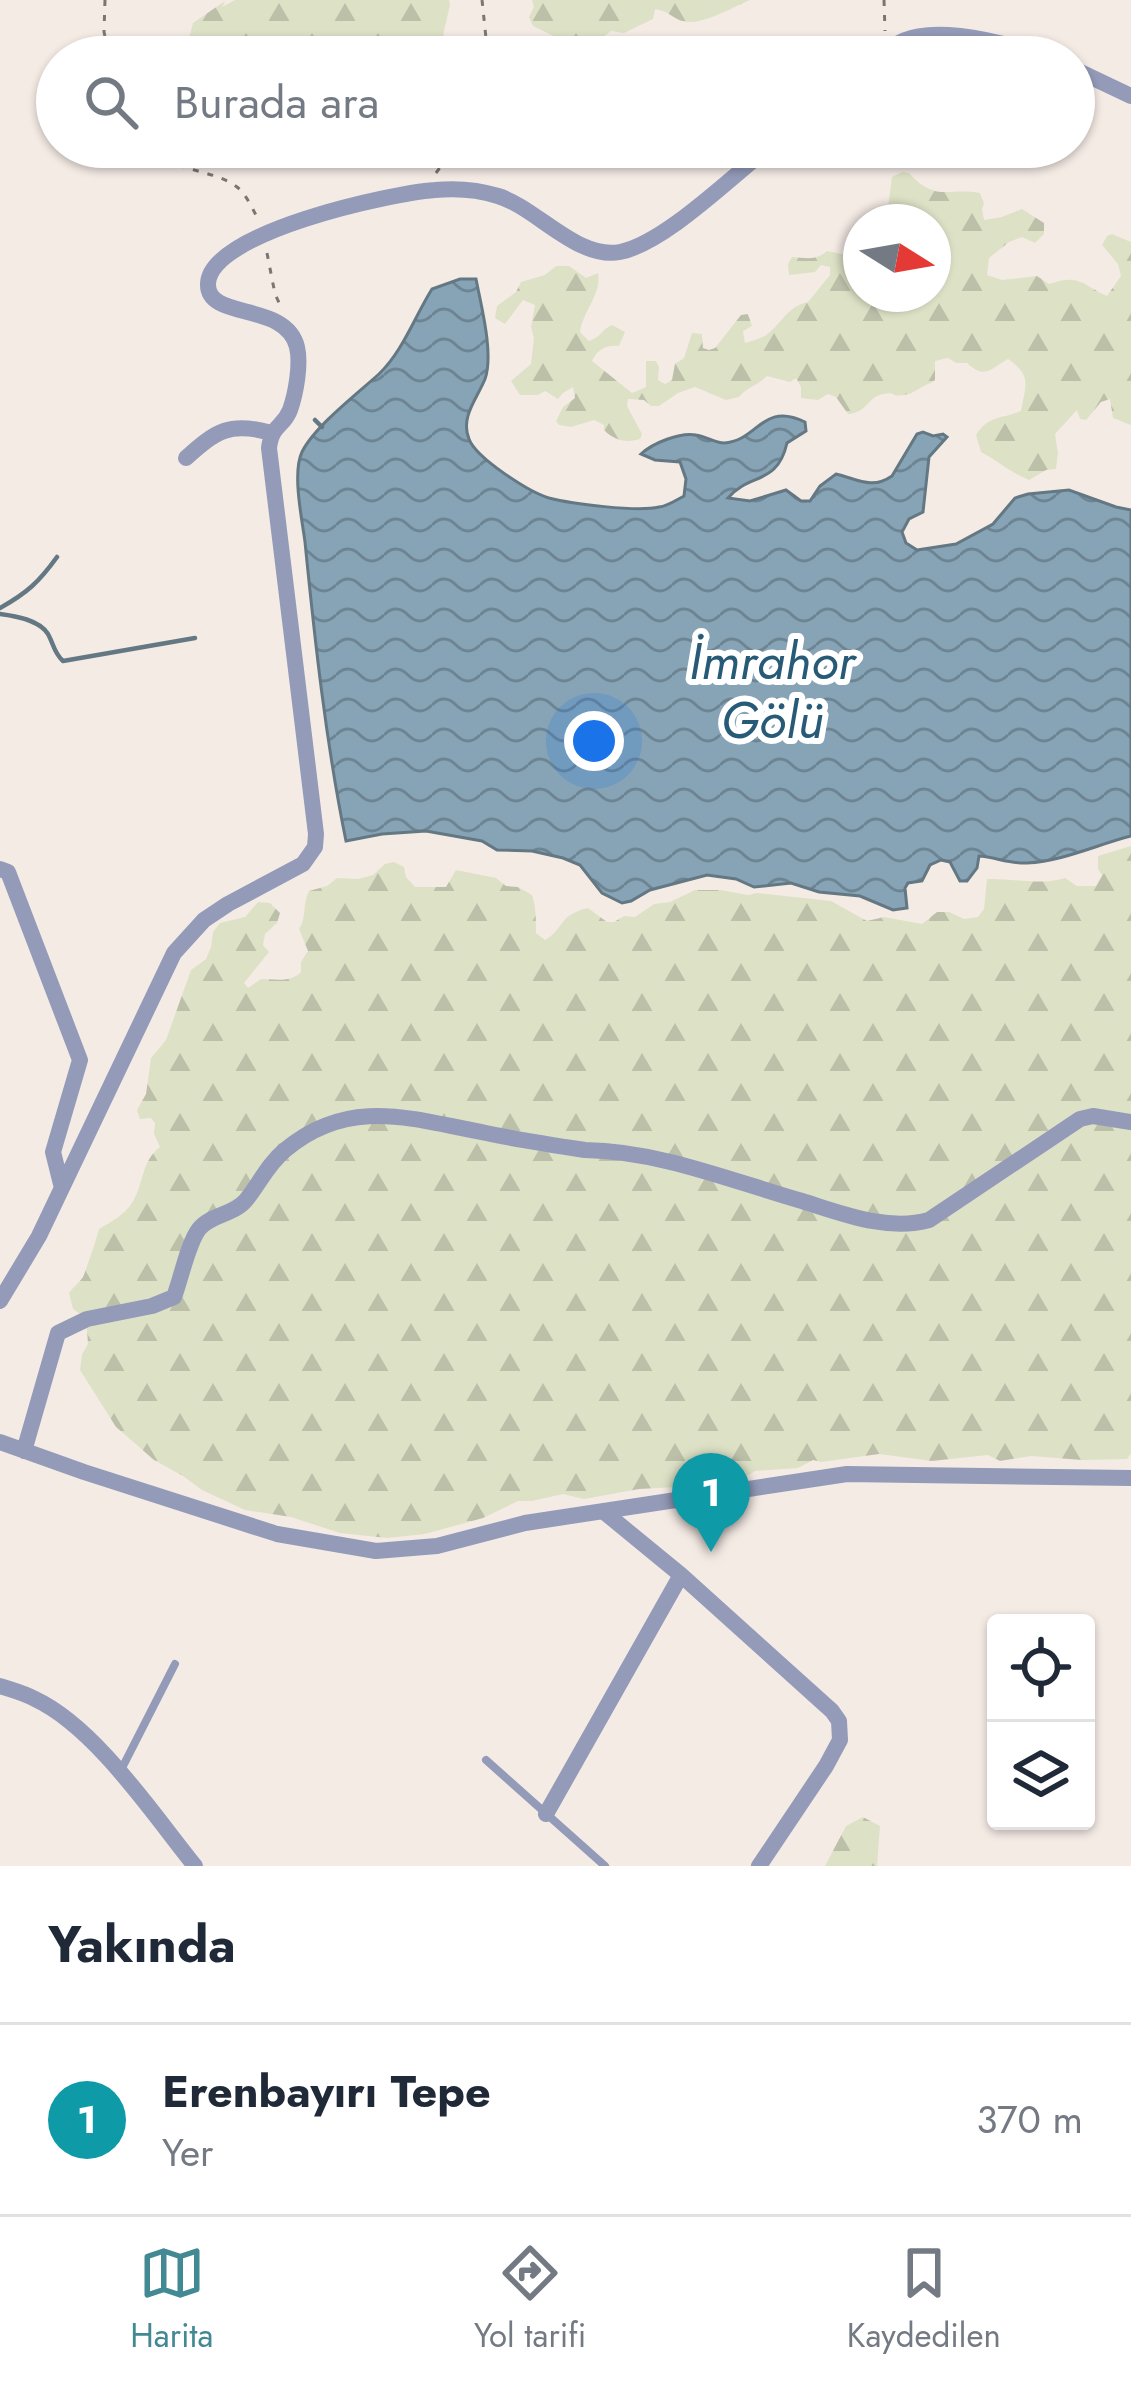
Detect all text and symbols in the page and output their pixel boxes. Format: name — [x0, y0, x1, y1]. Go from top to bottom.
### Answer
search box — [36, 36, 1095, 168]
icon: search — [78, 69, 144, 135]
text: Burada ara — [174, 70, 379, 135]
north arrow — [843, 204, 951, 312]
water label: İmrahor Gölü — [689, 624, 858, 757]
your location — [564, 711, 624, 771]
pin: 1 — [672, 1453, 750, 1552]
map controls — [987, 1614, 1095, 1830]
button: locate — [987, 1614, 1095, 1722]
button: layers — [987, 1722, 1095, 1830]
text: Yakında — [48, 1907, 236, 1981]
text: Erenbayırı Tepe — [162, 2059, 491, 2124]
text: 1 — [77, 2091, 97, 2148]
text: 370 m — [976, 2091, 1083, 2148]
text: Yer — [162, 2124, 213, 2181]
tab: Harita — [130, 2240, 213, 2359]
tab: Yol tarifi — [474, 2240, 586, 2359]
tab: Kaydedilen — [847, 2240, 1001, 2359]

